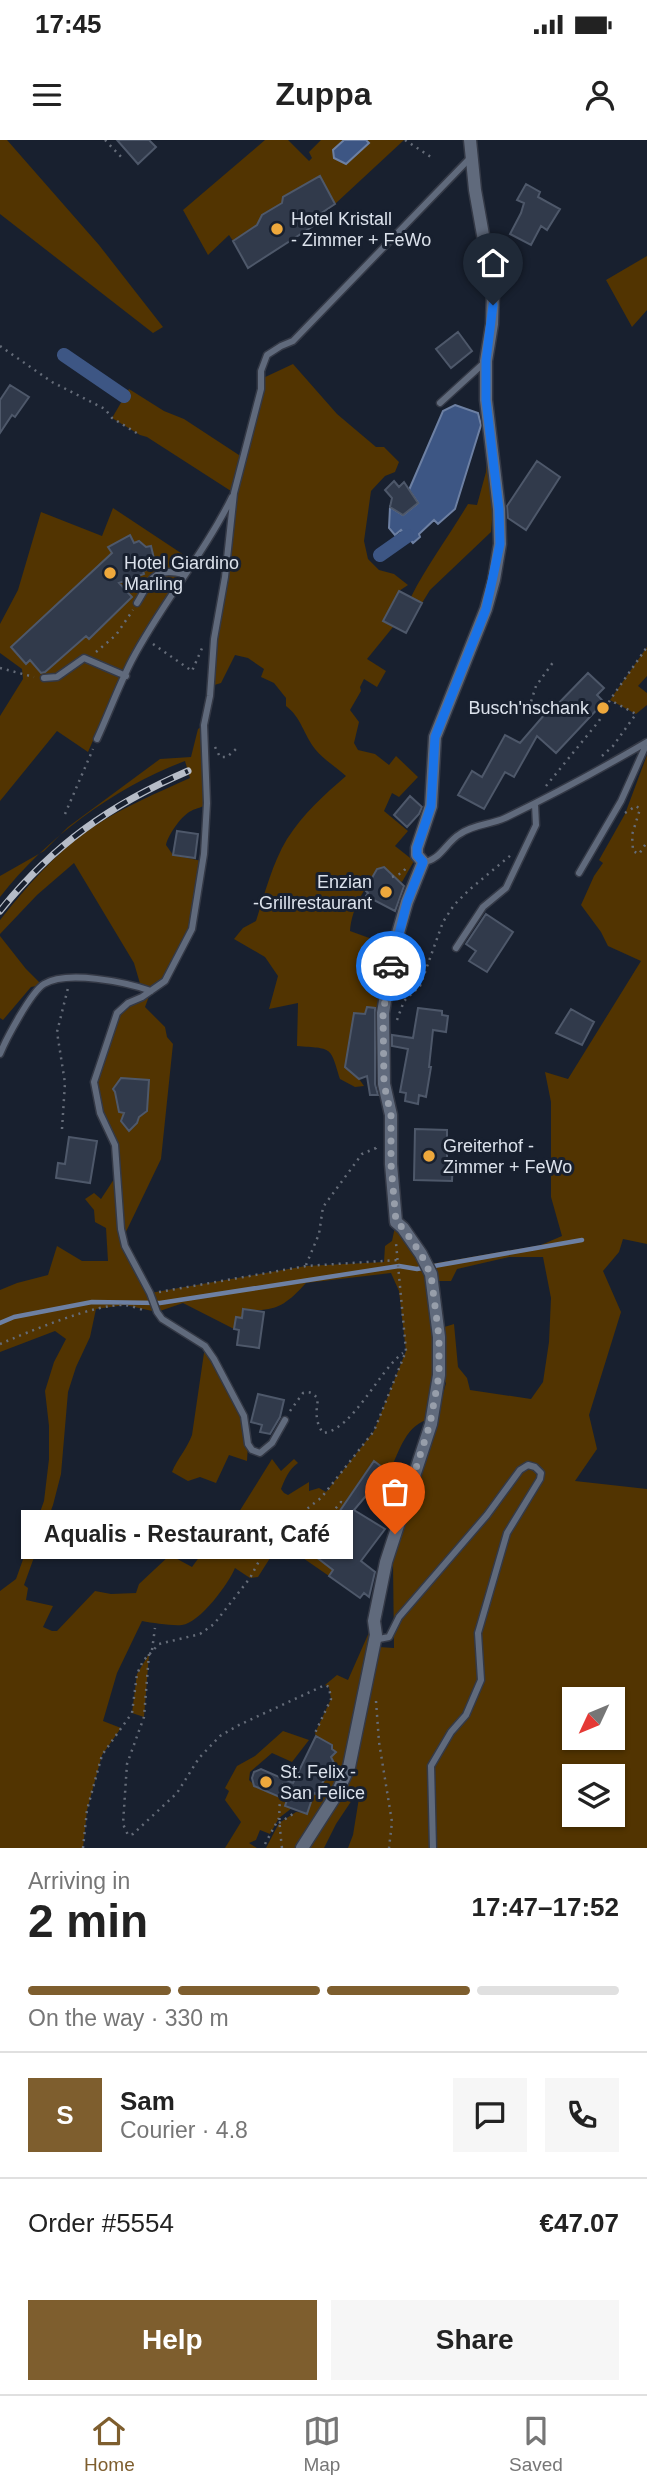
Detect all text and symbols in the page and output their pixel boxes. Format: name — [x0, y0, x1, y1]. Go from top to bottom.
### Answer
text: 17:45 — [35, 9, 102, 39]
icon: menu — [28, 76, 66, 114]
text: Zuppa — [276, 76, 371, 112]
icon: person — [581, 76, 619, 114]
place label: Hotel Kristall - Zimmer + FeWo — [291, 209, 431, 250]
marker: Hotel Kristall - Zimmer + FeWo — [269, 221, 285, 237]
pin — [463, 233, 523, 305]
icon: home — [474, 244, 512, 282]
place label: Hotel Giardino Marling — [124, 553, 239, 594]
marker: Hotel Giardino Marling — [102, 565, 118, 581]
place label: Busch'nschank — [468, 698, 590, 718]
marker: Busch'nschank — [595, 700, 611, 716]
place label: Enzian -Grillrestaurant — [253, 872, 372, 913]
marker: Enzian -Grillrestaurant — [378, 884, 394, 900]
courier — [356, 931, 426, 1001]
icon: car — [372, 947, 410, 985]
place label: Greiterhof - Zimmer + FeWo — [443, 1136, 572, 1177]
marker: Greiterhof - Zimmer + FeWo — [421, 1148, 437, 1164]
pin — [365, 1462, 425, 1534]
icon: bag — [376, 1473, 414, 1511]
callout: Aqualis - Restaurant, Café — [21, 1510, 353, 1558]
text: Aqualis - Restaurant, Café — [44, 1521, 330, 1547]
north arrow — [562, 1687, 625, 1750]
map controls — [562, 1687, 625, 1827]
place label: St. Felix - San Felice — [280, 1762, 365, 1803]
button: layers — [562, 1764, 625, 1827]
marker: St. Felix - San Felice — [258, 1774, 274, 1790]
text: Arriving in — [28, 1868, 130, 1894]
text: 17:47–17:52 — [472, 1892, 619, 1922]
text: 2 min — [28, 1895, 148, 1947]
text: On the way · 330 m — [28, 2005, 229, 2031]
button: chat — [453, 2078, 527, 2152]
button: phone — [545, 2078, 619, 2152]
text: Sam — [120, 2086, 175, 2116]
text: S — [56, 2100, 74, 2130]
text: Courier · 4.8 — [120, 2117, 248, 2143]
text: Order #5554 — [28, 2208, 174, 2238]
text: €47.07 — [539, 2208, 619, 2238]
button: Help — [28, 2300, 317, 2380]
button: Share — [331, 2300, 619, 2380]
tab: Home — [84, 2412, 135, 2476]
tab: Map — [303, 2412, 341, 2476]
tab: Saved — [509, 2412, 563, 2476]

